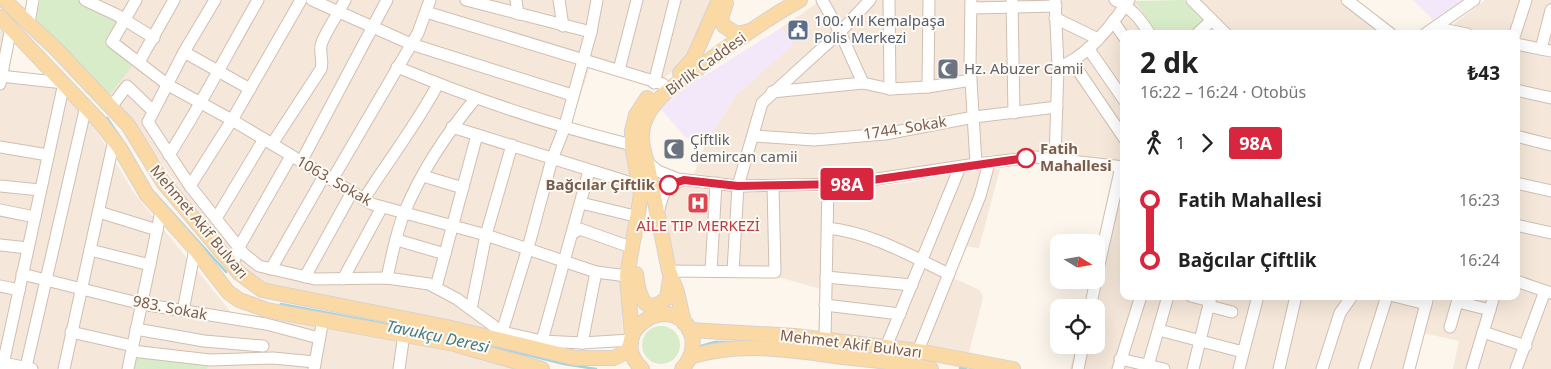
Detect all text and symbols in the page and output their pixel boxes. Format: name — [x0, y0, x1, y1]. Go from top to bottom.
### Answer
place label: 100. Yıl Kemalpaşa Polis Merkezi — [814, 10, 945, 47]
public building icon: 100. Yıl Kemalpaşa Polis Merkezi — [786, 18, 810, 42]
street label: Birlik Caddesi — [661, 27, 750, 99]
text: 2 dk — [1140, 43, 1198, 81]
mosque icon: Hz. Abuzer Camii — [936, 57, 960, 81]
place label: Hz. Abuzer Camii — [964, 58, 1083, 78]
text: ₺43 — [1467, 60, 1500, 86]
text: 16:22 – 16:24 · Otobüs — [1140, 81, 1306, 103]
street label: 1744. Sokak — [862, 111, 948, 143]
place label: Çiftlik demircan camii — [690, 129, 798, 166]
icon: walk — [1140, 129, 1168, 157]
icon: forward — [1193, 129, 1221, 157]
text: 98A — [1239, 131, 1272, 155]
text: 1 — [1176, 132, 1185, 154]
mosque icon: Çiftlik demircan camii — [662, 137, 686, 161]
place label: Fatih Mahallesi — [1040, 138, 1112, 175]
marker: Fatih Mahallesi — [1016, 148, 1036, 168]
street label: 1063. Sokak — [293, 150, 376, 210]
street label: Mehmet Akif Bulvarı — [146, 160, 253, 282]
line badge: 98A — [818, 168, 876, 200]
text: 98A — [830, 172, 864, 196]
place label: Bağcılar Çiftlik — [546, 174, 656, 194]
marker: Bağcılar Çiftlik — [659, 175, 679, 195]
text: Fatih Mahallesi — [1178, 187, 1322, 213]
text: 16:23 — [1459, 189, 1500, 211]
hospital icon: AİLE TIP MERKEZİ — [686, 191, 710, 215]
place label: AİLE TIP MERKEZİ — [636, 215, 760, 235]
north arrow — [1050, 234, 1105, 289]
map controls — [1050, 234, 1105, 354]
text: Bağcılar Çiftlik — [1178, 247, 1317, 273]
text: 16:24 — [1459, 249, 1500, 271]
street label: 983. Sokak — [131, 290, 209, 324]
button: locate — [1050, 299, 1105, 354]
water label: Tavukçu Deresi — [385, 314, 492, 358]
street label: Mehmet Akif Bulvarı — [779, 324, 923, 362]

